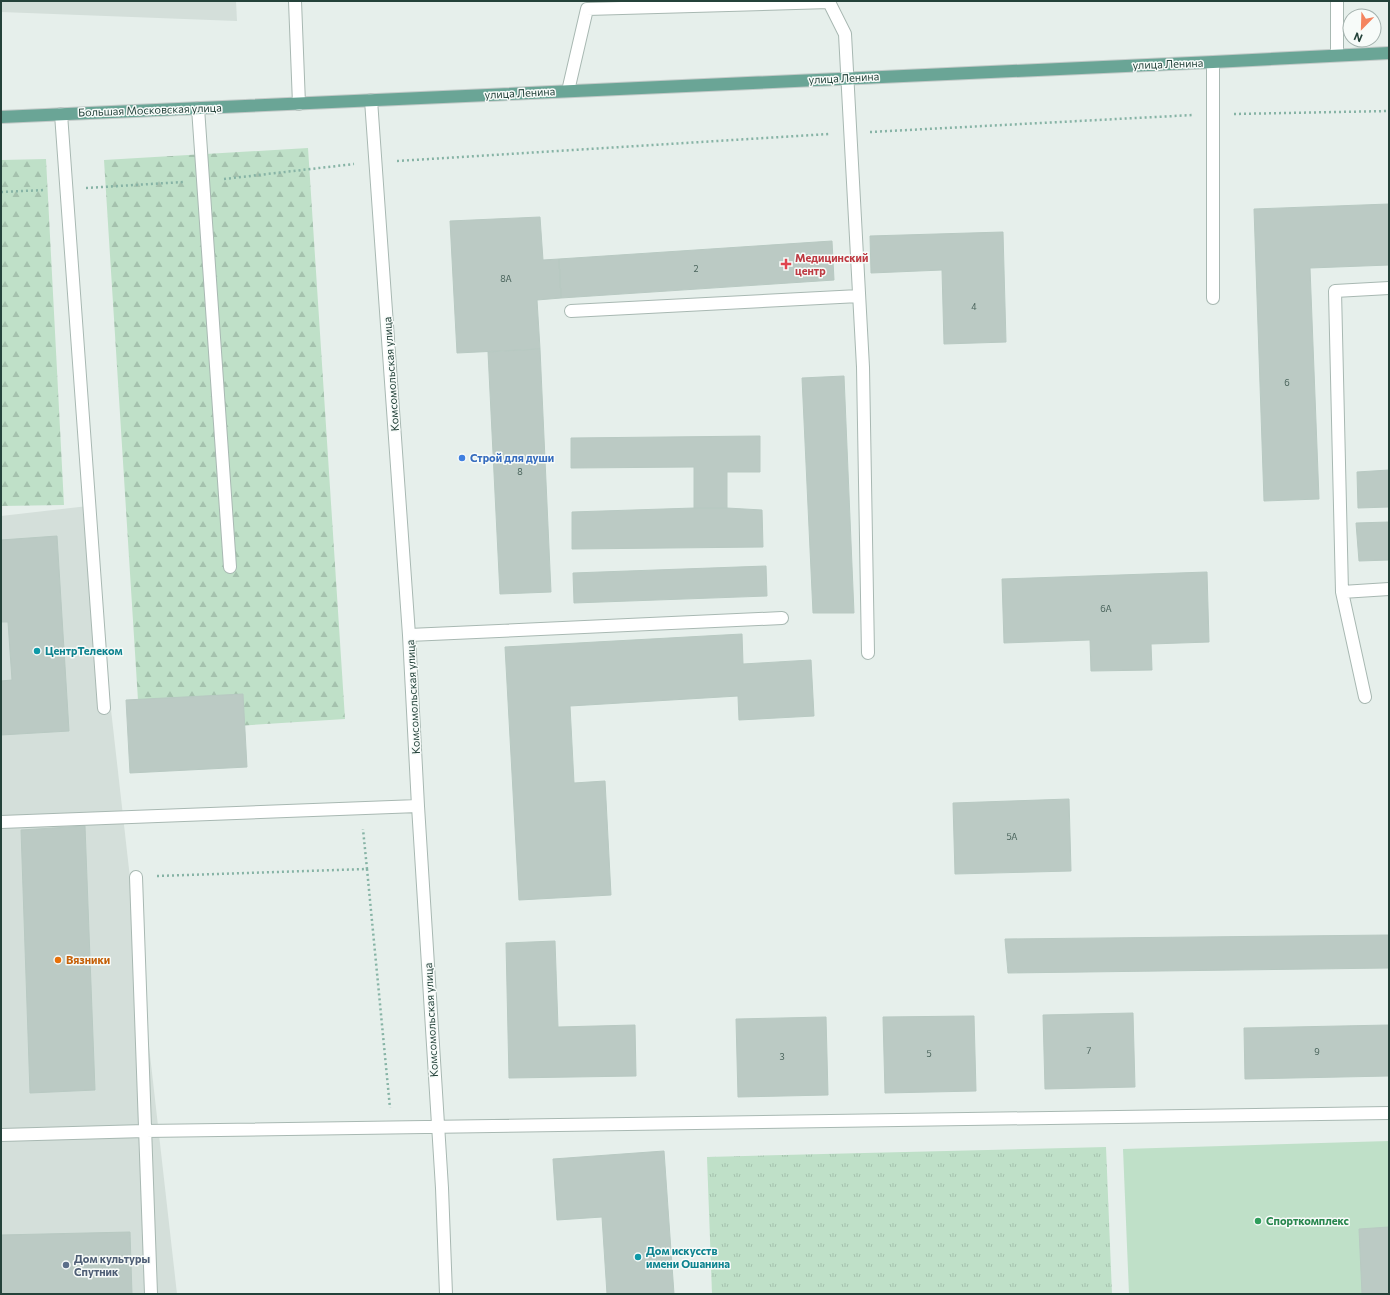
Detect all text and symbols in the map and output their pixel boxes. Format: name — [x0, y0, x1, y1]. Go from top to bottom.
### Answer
north arrow — [1342, 8, 1382, 48]
text: N — [1352, 30, 1364, 45]
street label: улица Ленина — [1132, 56, 1204, 71]
street label: улица Ленина — [808, 69, 880, 86]
street label: улица Ленина — [484, 84, 556, 101]
street label: Большая Московская улица — [78, 100, 222, 119]
place label: Медицинский центр — [795, 251, 868, 277]
marker: Медицинский центр — [780, 258, 792, 270]
house number: 2 — [694, 263, 699, 274]
house number: 8А — [500, 273, 512, 284]
house number: 4 — [971, 301, 977, 312]
street label: Комсомольская улица — [380, 316, 401, 432]
house number: 6 — [1284, 377, 1290, 388]
place label: Строй для души — [470, 451, 554, 464]
marker: Строй для души — [457, 453, 467, 463]
house number: 8 — [517, 466, 523, 477]
house number: 6А — [1100, 603, 1112, 614]
street label: Комсомольская улица — [403, 639, 422, 755]
place label: ЦентрТелеком — [45, 644, 123, 657]
marker: ЦентрТелеком — [32, 646, 42, 656]
house number: 5А — [1006, 831, 1018, 842]
place label: Вязники — [66, 953, 110, 966]
marker: Вязники — [53, 955, 63, 965]
street label: Комсомольская улица — [421, 962, 440, 1078]
house number: 7 — [1087, 1045, 1092, 1056]
house number: 9 — [1314, 1046, 1320, 1057]
house number: 5 — [926, 1048, 932, 1059]
house number: 3 — [779, 1051, 785, 1062]
place label: Спорткомплекс — [1266, 1214, 1349, 1227]
marker: Спорткомплекс — [1253, 1216, 1263, 1226]
place label: Дом искусств имени Ошанина — [646, 1244, 730, 1270]
place label: Дом культуры Спутник — [74, 1252, 150, 1278]
marker: Дом искусств имени Ошанина — [633, 1252, 643, 1262]
marker: Дом культуры Спутник — [61, 1260, 71, 1270]

